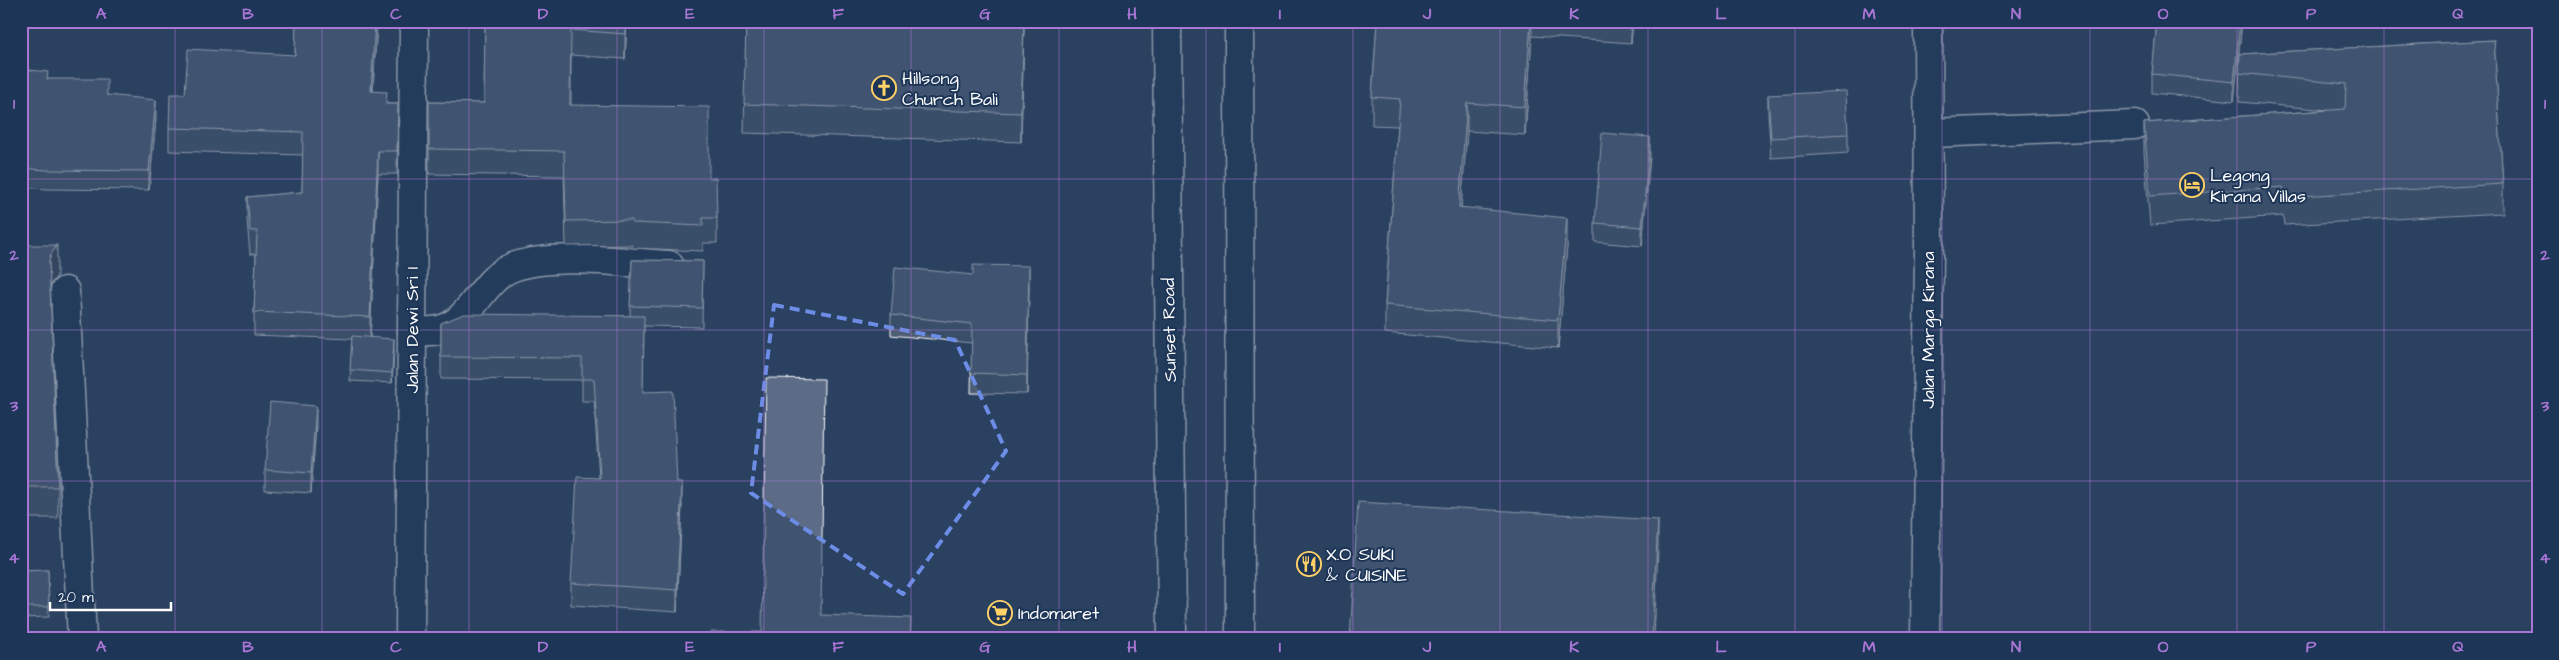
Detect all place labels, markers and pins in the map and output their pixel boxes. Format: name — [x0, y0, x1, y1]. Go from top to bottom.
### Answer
place label: Hillsong Church Bali — [902, 66, 998, 112]
church icon: Hillsong Church Bali — [871, 75, 897, 101]
place label: Legong Kirana Villas — [2210, 163, 2306, 209]
hotel icon: Legong Kirana Villas — [2179, 172, 2205, 198]
place label: X.O SUKI & CUISINE — [1326, 542, 1407, 588]
restaurant icon: X.O SUKI & CUISINE — [1296, 551, 1322, 577]
supermarket icon: Indomaret — [987, 600, 1013, 626]
place label: Indomaret — [1018, 601, 1100, 626]

